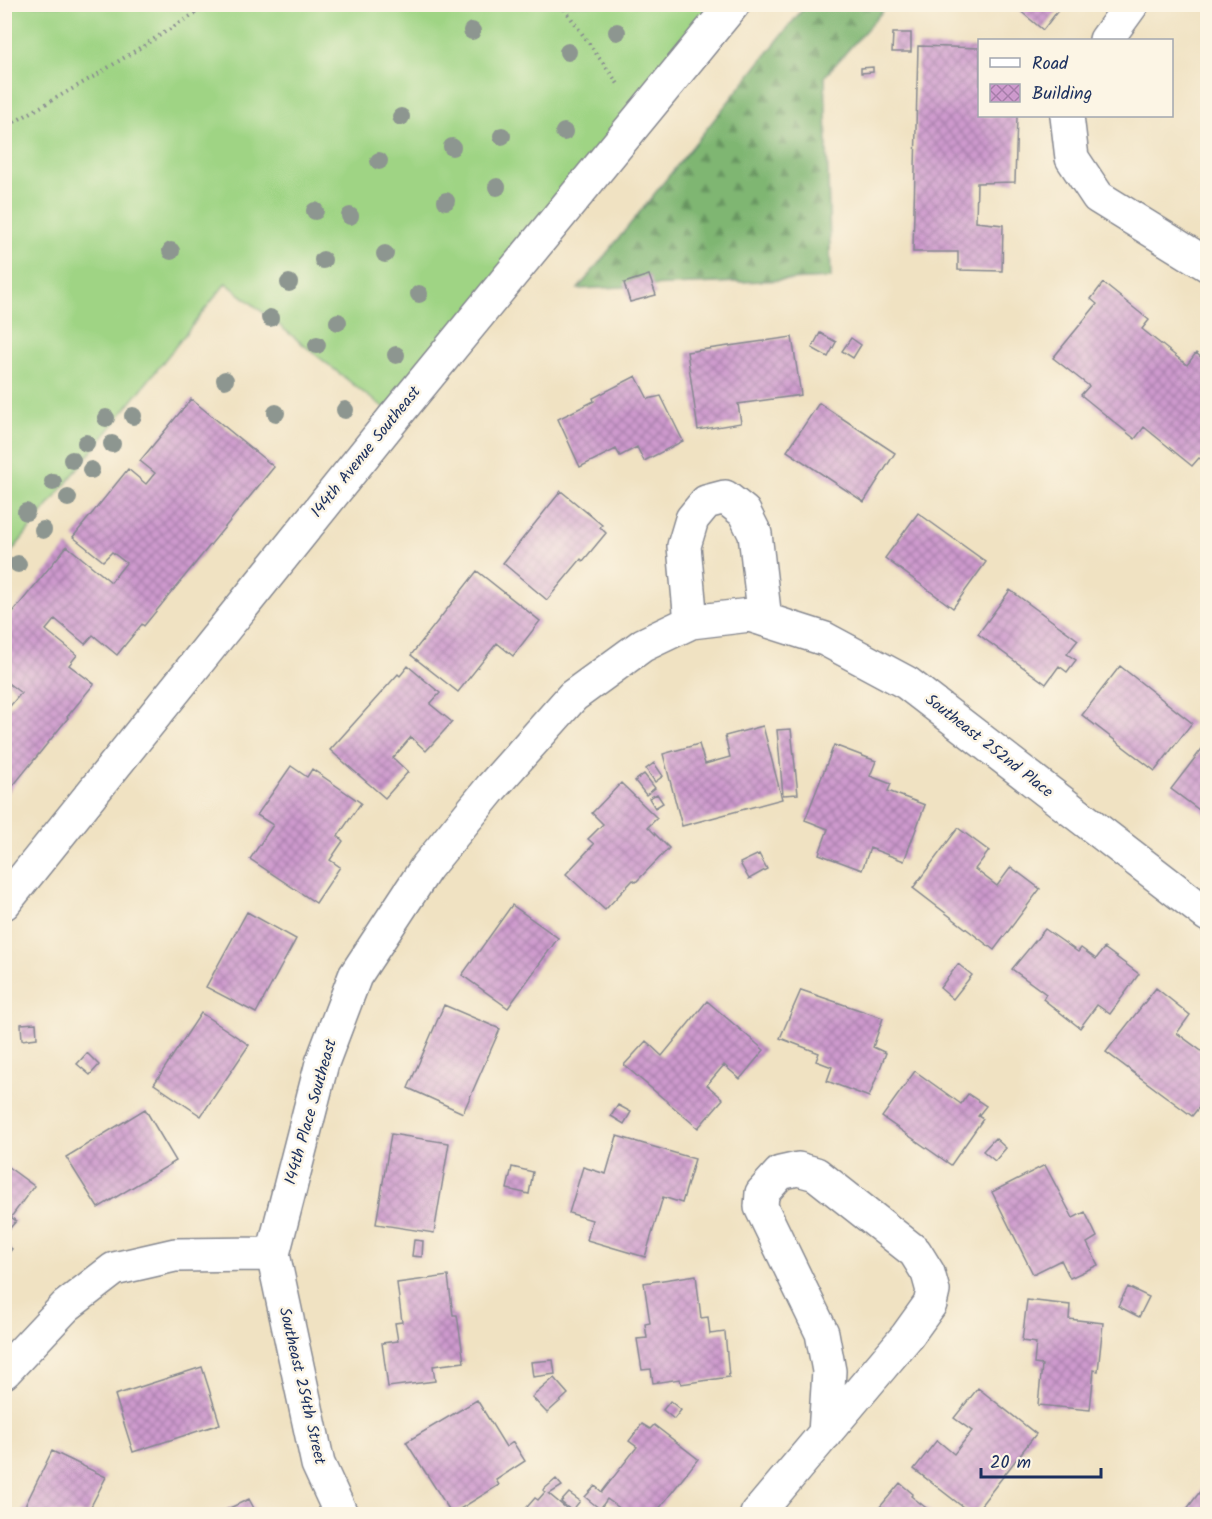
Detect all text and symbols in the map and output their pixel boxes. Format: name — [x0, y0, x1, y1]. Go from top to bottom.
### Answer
legend — [978, 39, 1173, 117]
text: Road — [1032, 50, 1069, 79]
text: Building — [1032, 80, 1092, 109]
street label: 144th Avenue Southeast — [305, 380, 428, 523]
street label: Southeast 252nd Place — [919, 688, 1059, 804]
street label: 144th Place Southeast — [278, 1035, 344, 1188]
street label: Southeast 254th Street — [272, 1305, 332, 1468]
scale bar — [981, 1441, 1101, 1479]
text: 20 m — [990, 1449, 1031, 1478]

